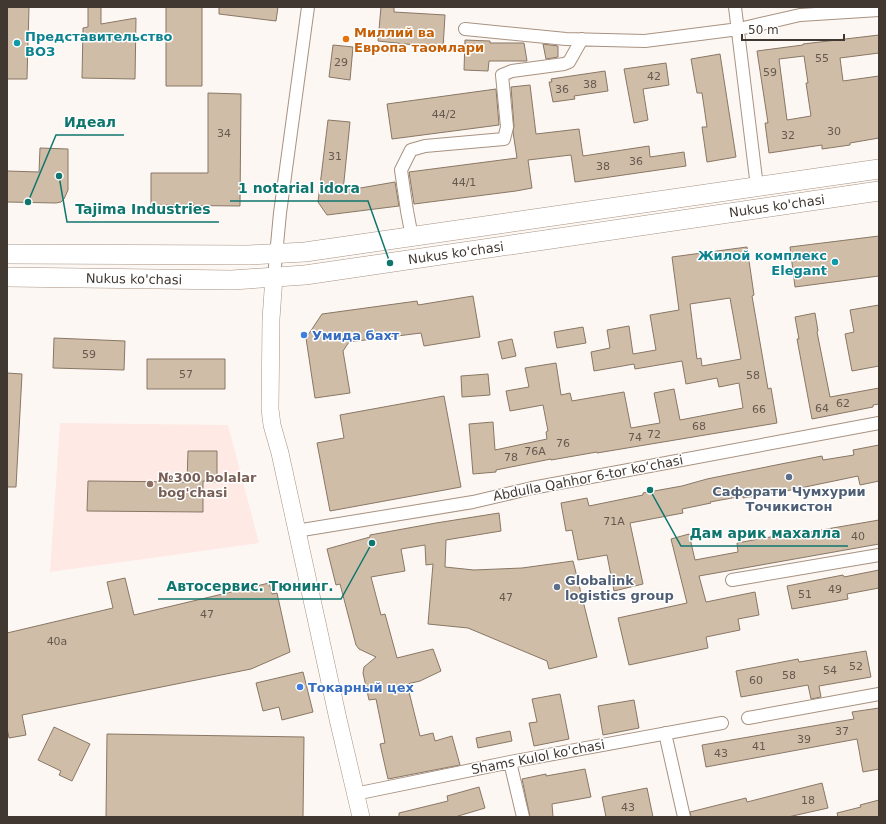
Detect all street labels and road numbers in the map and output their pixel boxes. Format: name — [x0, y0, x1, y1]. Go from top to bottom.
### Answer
street label: Nukus ko'chasi — [728, 192, 826, 220]
street label: Nukus ko'chasi — [407, 239, 505, 267]
street label: Nukus ko'chasi — [86, 271, 182, 287]
street label: Abdulla Qahhor 6-tor koʻchasi — [492, 452, 684, 504]
street label: Shams Kulol ko'chasi — [470, 737, 606, 777]

